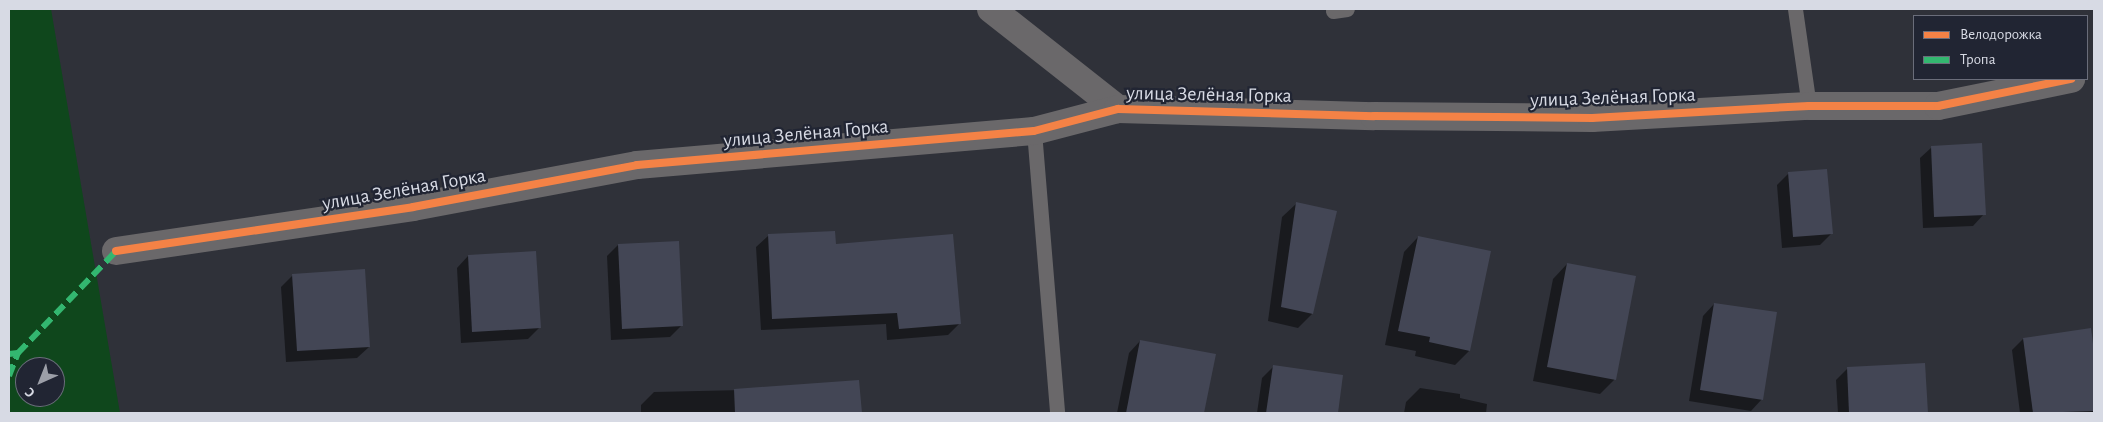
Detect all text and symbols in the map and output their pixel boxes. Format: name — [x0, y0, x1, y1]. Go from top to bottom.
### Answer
legend — [1913, 15, 2088, 80]
text: Велодорожка — [1960, 27, 2042, 42]
text: Тропа — [1960, 52, 1996, 67]
street label: улица Зелёная Горка — [1126, 82, 1292, 108]
street label: улица Зелёная Горка — [1530, 83, 1696, 113]
street label: улица Зелёная Горка — [723, 115, 889, 153]
street label: улица Зелёная Горка — [320, 164, 488, 216]
north arrow — [15, 357, 65, 407]
text: С — [23, 384, 38, 400]

